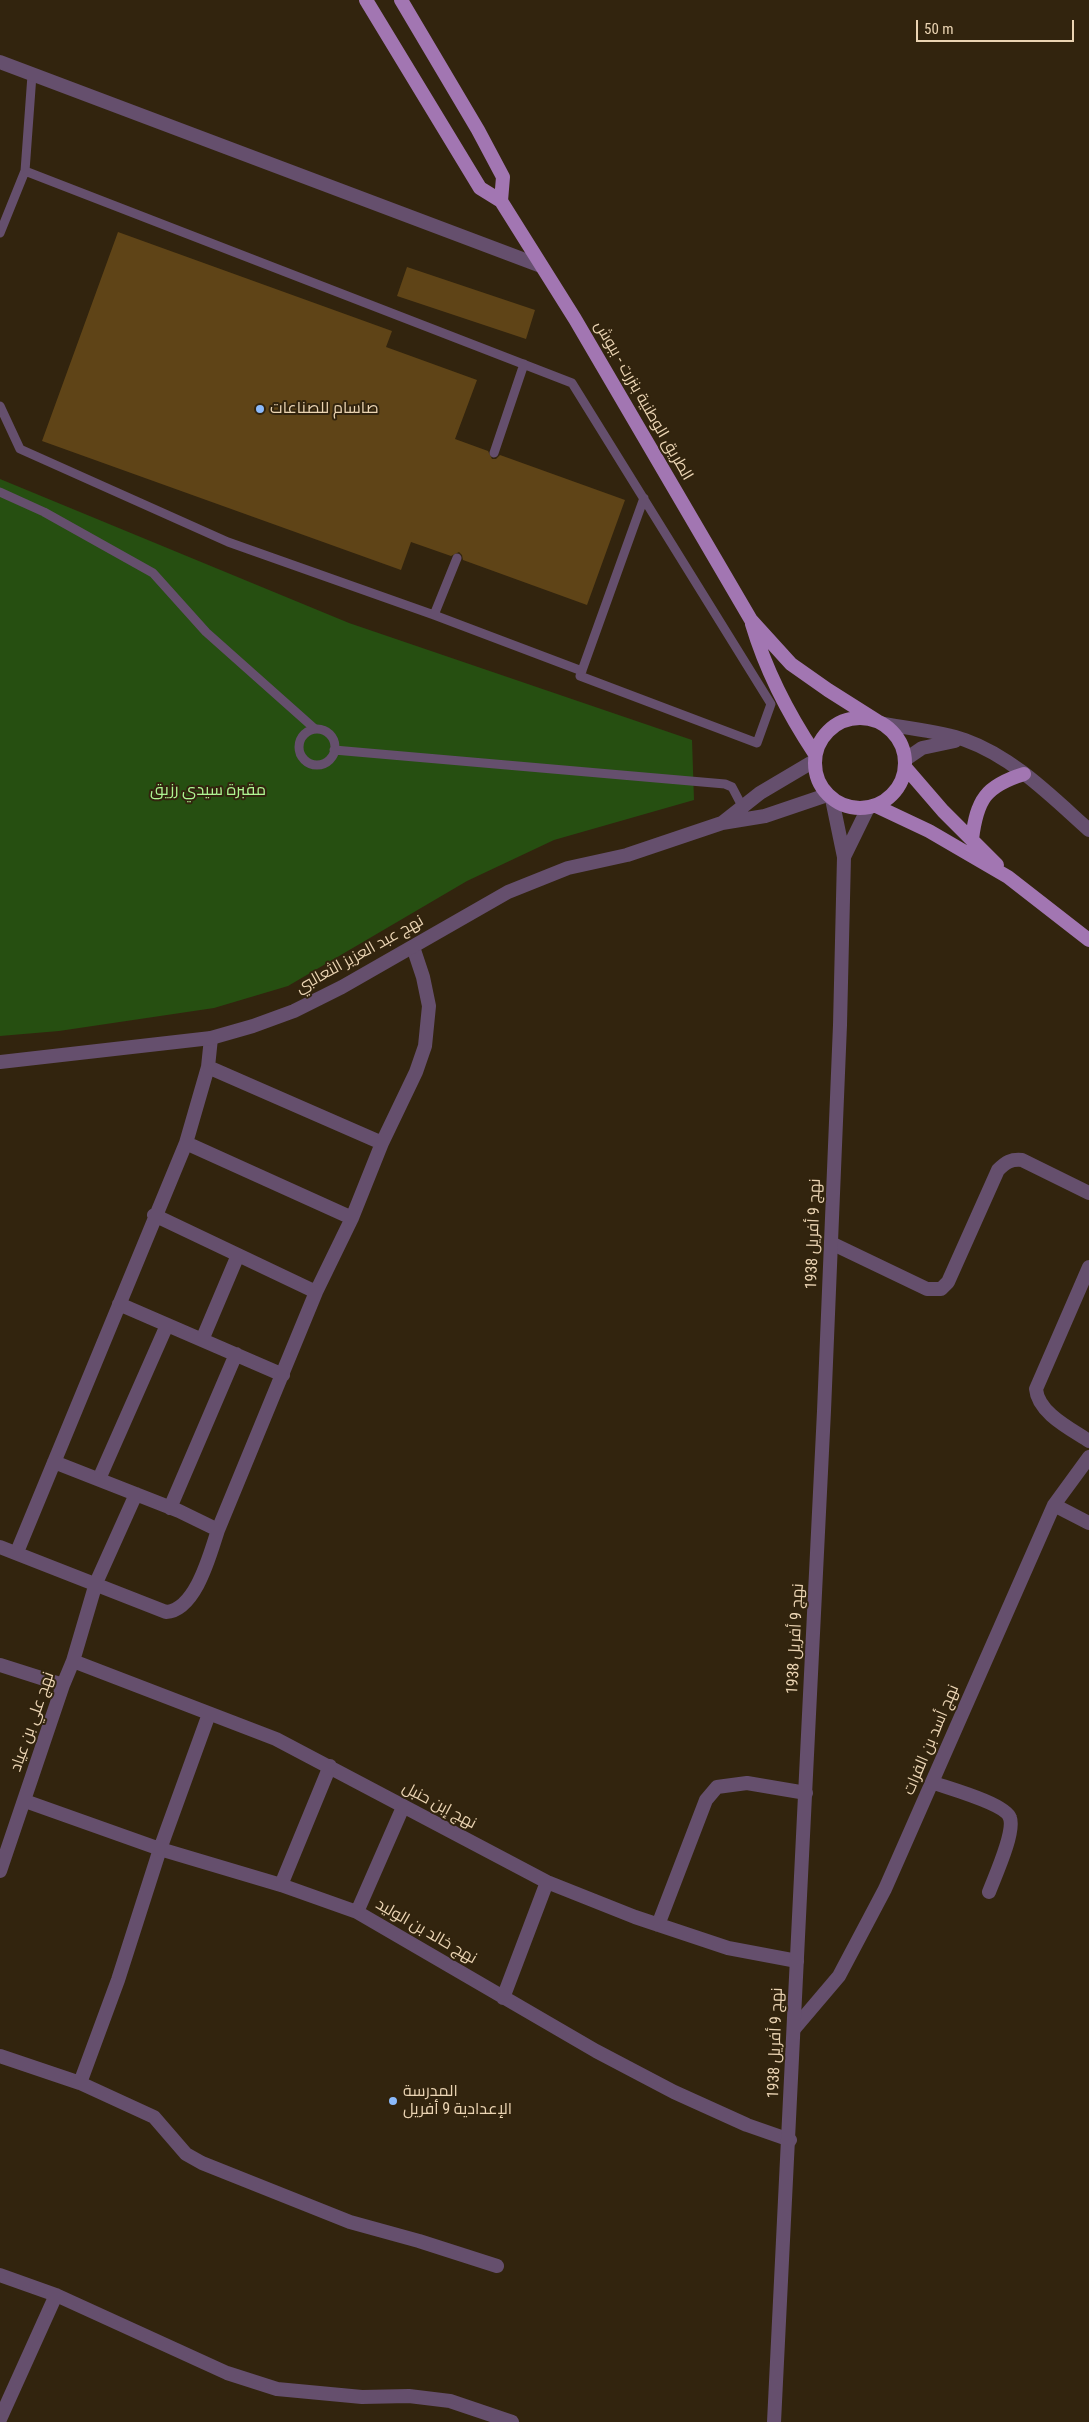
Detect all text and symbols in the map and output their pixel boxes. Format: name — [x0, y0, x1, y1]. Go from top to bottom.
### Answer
scale bar — [919, 10, 1076, 42]
text: 50 m — [924, 20, 954, 38]
street label: الطريق الوطنية بنزرت - ببوش — [590, 318, 696, 484]
place label: صاسام للصناعات — [270, 399, 379, 419]
marker: صاسام للصناعات — [254, 403, 266, 415]
park label: مقبرة سيدي رزيق — [150, 781, 266, 801]
street label: نهج عبد العزيز الثعالبي — [293, 912, 427, 998]
street label: نهج 9 أفريل 1938 — [802, 1178, 826, 1290]
street label: نهج 9 أفريل 1938 — [784, 1583, 808, 1695]
street label: نهج علي بن عياد — [7, 1670, 59, 1774]
street label: نهج أسد بن الفرات — [900, 1682, 964, 1798]
street label: نهج إبن حنبل — [399, 1778, 479, 1834]
street label: نهج خالد بن الوليد — [372, 1895, 480, 1969]
street label: نهج 9 أفريل 1938 — [764, 1987, 788, 2099]
place label: المدرسة الإعدادية 9 أفريل — [403, 2082, 512, 2120]
marker: المدرسة الإعدادية 9 أفريل — [387, 2095, 399, 2107]

